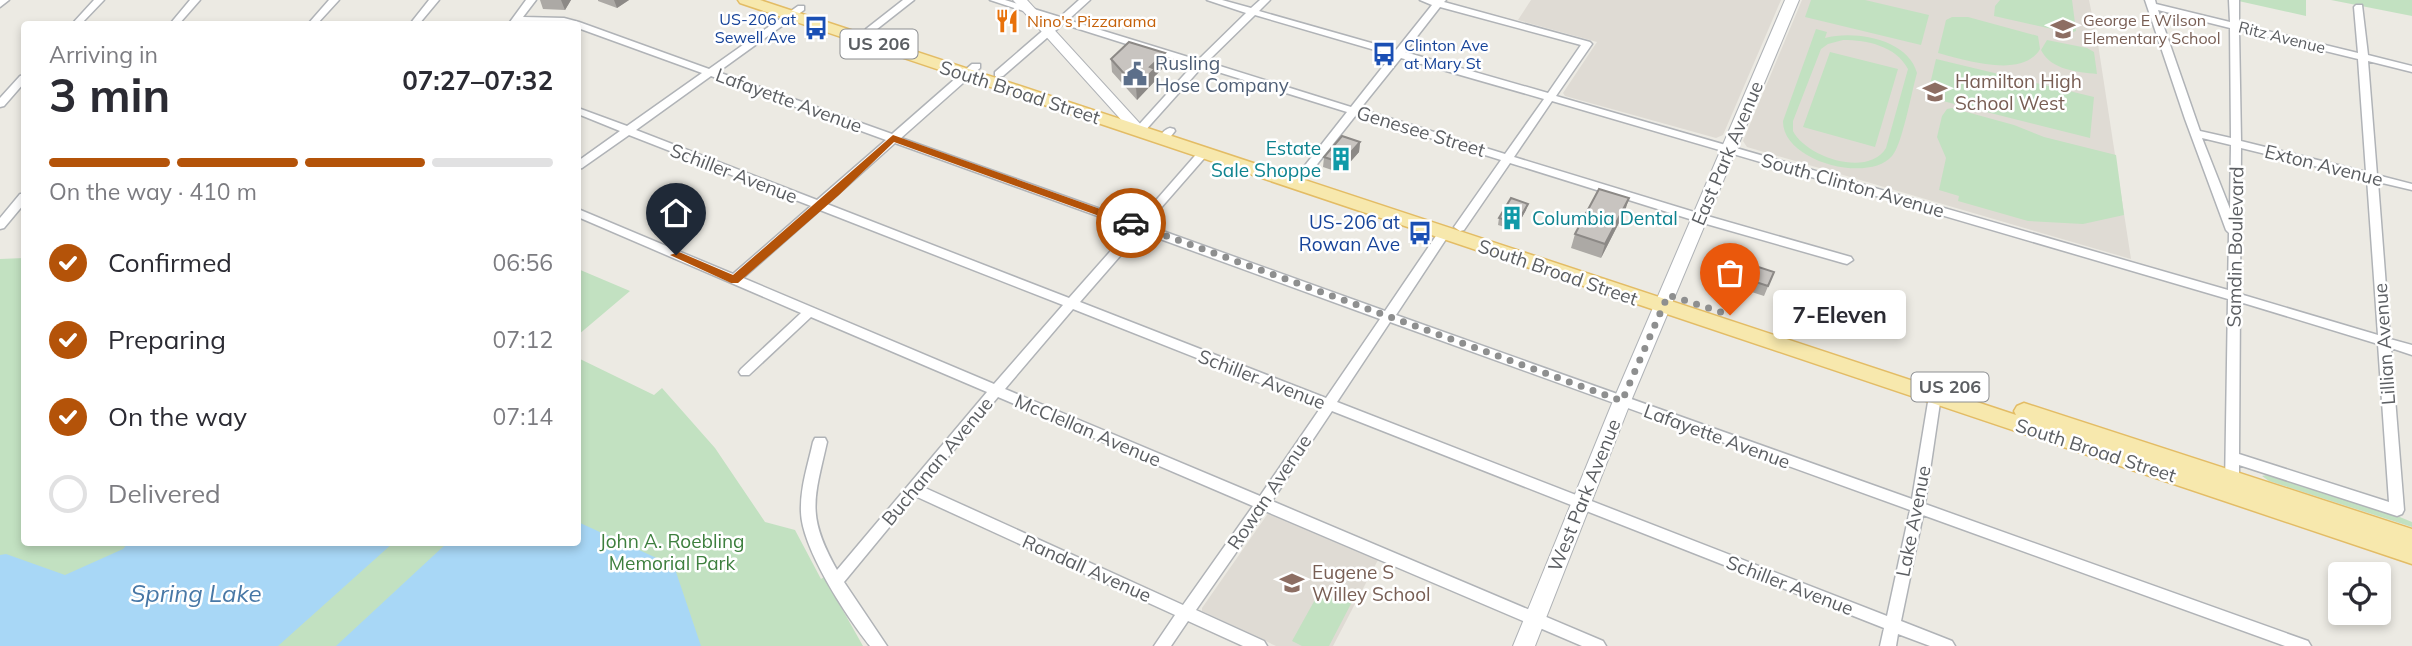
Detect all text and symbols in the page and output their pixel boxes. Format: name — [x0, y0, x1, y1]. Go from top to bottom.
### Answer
restaurant icon: Nino's Pizzarama — [993, 7, 1021, 35]
place label: US-206 at Sewell Ave — [715, 9, 796, 47]
place label: George E Wilson Elementary School — [2083, 10, 2221, 48]
place label: Nino's Pizzarama — [1027, 11, 1156, 31]
bus stop icon: US-206 at Sewell Ave — [802, 14, 830, 42]
school or university icon: George E Wilson Elementary School — [2049, 15, 2077, 43]
street label: Ritz Avenue — [2237, 17, 2327, 57]
road number: US 206 — [840, 29, 917, 58]
place label: Clinton Ave at Mary St — [1404, 35, 1489, 73]
text: Arriving in — [49, 40, 158, 69]
bus stop icon: Clinton Ave at Mary St — [1370, 40, 1398, 68]
place label: Rusling Hose Company — [1155, 51, 1289, 97]
street label: South Broad Street — [937, 55, 1104, 129]
public building icon: Rusling Hose Company — [1121, 60, 1149, 88]
street label: Lafayette Avenue — [712, 62, 866, 138]
text: 07:27–07:32 — [402, 64, 553, 97]
text: 3 min — [49, 66, 170, 124]
place label: Hamilton High School West — [1955, 69, 2082, 115]
street label: East Park Avenue — [1686, 77, 1768, 229]
school or university icon: Hamilton High School West — [1921, 78, 1949, 106]
street label: Genesee Street — [1354, 100, 1489, 162]
place label: Estate Sale Shoppe — [1211, 136, 1321, 182]
street label: Schiller Avenue — [667, 138, 801, 208]
street label: Exton Avenue — [2262, 139, 2386, 191]
building icon: Estate Sale Shoppe — [1327, 145, 1355, 173]
street label: South Clinton Avenue — [1759, 147, 1947, 223]
street label: Samdin Boulevard — [2222, 166, 2248, 328]
text: On the way · 410 m — [49, 177, 257, 206]
pin — [646, 183, 706, 255]
courier — [1096, 188, 1166, 258]
icon: home — [657, 194, 695, 232]
icon: car — [1112, 204, 1150, 242]
building icon: Columbia Dental — [1498, 204, 1526, 232]
place label: Columbia Dental — [1532, 206, 1678, 230]
place label: US-206 at Rowan Ave — [1299, 210, 1400, 256]
bus stop icon: US-206 at Rowan Ave — [1406, 219, 1434, 247]
street label: South Broad Street — [1475, 233, 1641, 311]
pin — [1700, 243, 1760, 315]
icon: check — [49, 244, 87, 282]
text: Confirmed — [108, 246, 232, 279]
text: 06:56 — [493, 248, 553, 277]
icon: bag — [1711, 254, 1749, 292]
street label: Lillian Avenue — [2368, 282, 2400, 406]
callout: 7-Eleven — [1772, 290, 1905, 340]
text: 7-Eleven — [1792, 300, 1887, 329]
icon: check — [49, 321, 87, 359]
text: Preparing — [108, 323, 226, 356]
text: 07:12 — [493, 325, 553, 354]
street label: Schiller Avenue — [1195, 344, 1329, 414]
road number: US 206 — [1912, 372, 1988, 402]
street label: McClellan Avenue — [1011, 388, 1165, 472]
street label: Buchanan Avenue — [876, 392, 998, 530]
icon: check — [49, 398, 87, 436]
street label: Lafayette Avenue — [1640, 398, 1794, 474]
text: On the way — [108, 400, 247, 433]
text: 07:14 — [493, 402, 553, 431]
street label: South Broad Street — [2013, 413, 2180, 487]
street label: West Park Avenue — [1542, 415, 1626, 575]
street label: Rowan Avenue — [1222, 430, 1316, 554]
street label: Lake Avenue — [1890, 463, 1936, 579]
text: Delivered — [108, 477, 221, 510]
park label: John A. Roebling Memorial Park — [599, 529, 745, 575]
street label: Randall Avenue — [1019, 529, 1155, 607]
street label: Schiller Avenue — [1723, 550, 1857, 620]
place label: Eugene S Willey School — [1312, 560, 1431, 606]
map controls — [2328, 562, 2391, 625]
button: locate — [2328, 562, 2391, 625]
school or university icon: Eugene S Willey School — [1278, 569, 1306, 597]
water label: Spring Lake — [130, 578, 262, 608]

